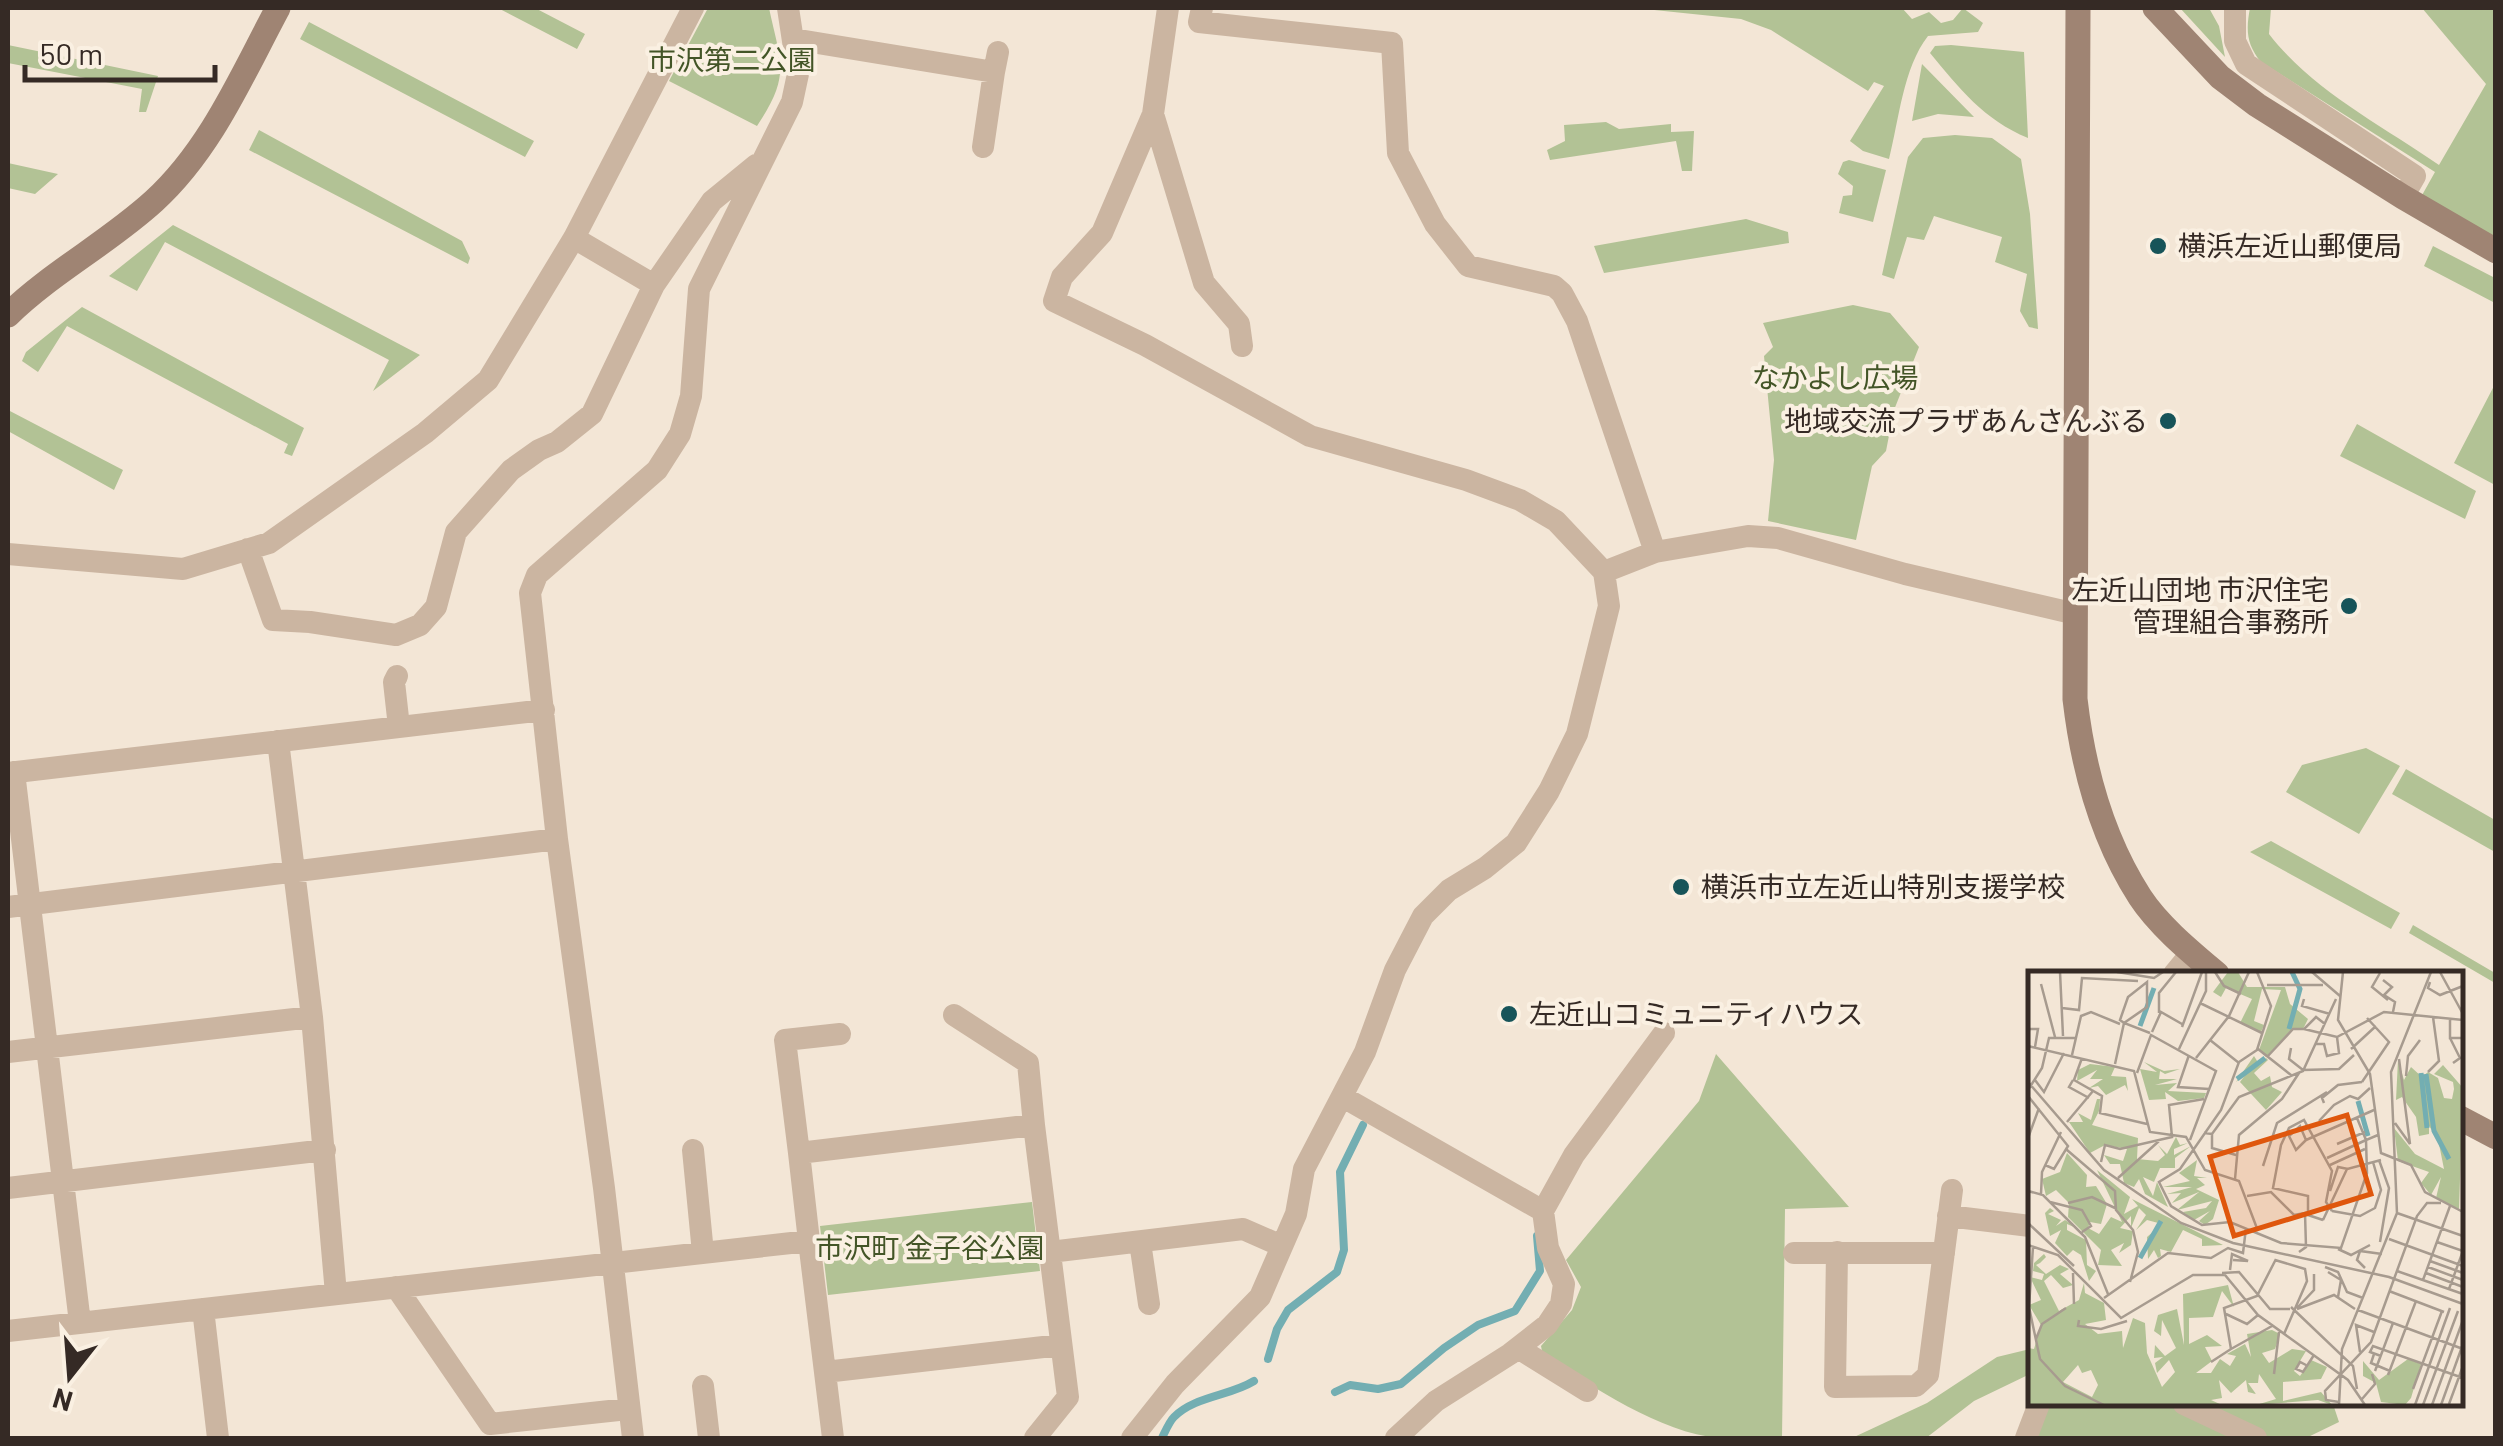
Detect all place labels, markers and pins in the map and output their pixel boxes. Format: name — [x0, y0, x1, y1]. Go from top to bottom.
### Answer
place label: 横浜左近山郵便局 — [2178, 228, 2402, 262]
marker: 横浜左近山郵便局 — [2147, 235, 2169, 257]
place label: 地域交流プラザあんさんぶる — [1784, 403, 2148, 437]
marker: 地域交流プラザあんさんぶる — [2157, 410, 2179, 432]
place label: 左近山団地 市沢住宅 管理組合事務所 — [2071, 572, 2329, 638]
marker: 左近山団地 市沢住宅 管理組合事務所 — [2338, 595, 2360, 617]
place label: 横浜市立左近山特別支援学校 — [1701, 869, 2065, 903]
marker: 横浜市立左近山特別支援学校 — [1670, 876, 1692, 898]
place label: 左近山コミュニティハウス — [1529, 996, 1863, 1030]
marker: 左近山コミュニティハウス — [1498, 1003, 1520, 1025]

